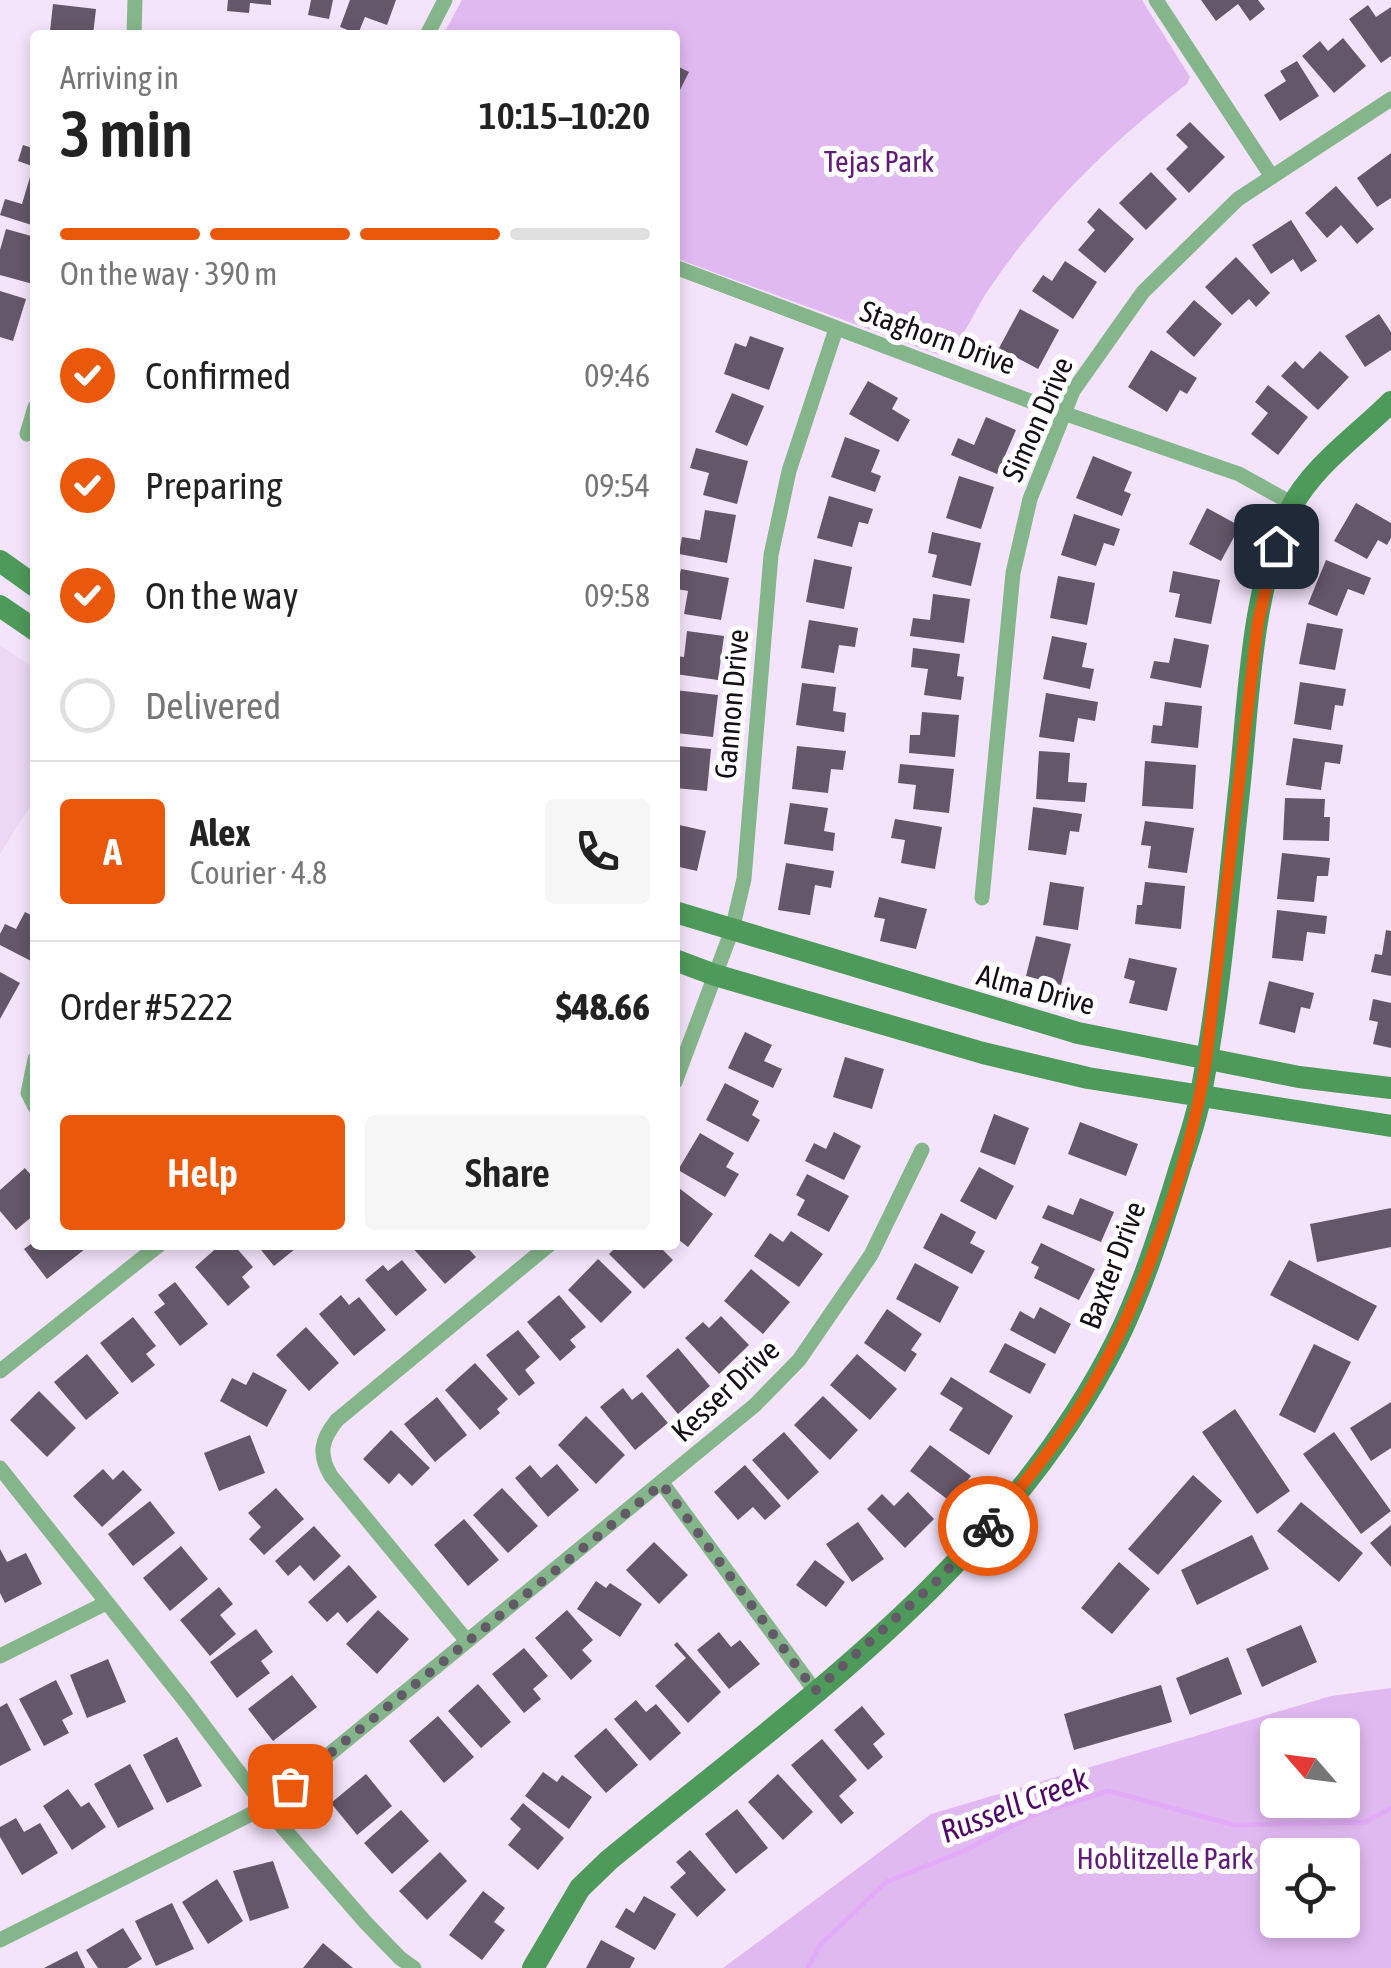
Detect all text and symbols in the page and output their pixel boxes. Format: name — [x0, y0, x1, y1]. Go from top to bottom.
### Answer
text: Arriving in — [60, 59, 179, 96]
text: 10:15–10:20 — [479, 94, 650, 137]
text: 3 min — [60, 96, 193, 171]
park label: Tejas Park — [824, 144, 934, 178]
text: On the way · 390 m — [60, 255, 277, 292]
street label: Staghorn Drive — [856, 293, 1020, 381]
icon: check — [60, 348, 115, 403]
street label: Simon Drive — [995, 352, 1079, 486]
text: Confirmed — [145, 354, 291, 397]
text: 09:46 — [584, 357, 650, 394]
icon: check — [60, 458, 115, 513]
text: Preparing — [145, 464, 283, 507]
text: 09:54 — [584, 467, 650, 504]
pin — [1234, 504, 1319, 589]
icon: home — [1249, 519, 1304, 574]
icon: check — [60, 568, 115, 623]
text: On the way — [145, 574, 298, 617]
text: 09:58 — [584, 577, 650, 614]
street label: Gannon Drive — [708, 628, 754, 780]
text: Delivered — [145, 684, 281, 727]
button: phone — [545, 799, 650, 904]
text: Alex — [190, 811, 251, 854]
text: A — [103, 830, 122, 873]
text: Courier · 4.8 — [190, 854, 327, 891]
street label: Alma Drive — [973, 957, 1099, 1021]
text: Order #5222 — [60, 985, 233, 1028]
text: $48.66 — [556, 985, 650, 1028]
button: Help — [60, 1115, 345, 1230]
button: Share — [365, 1115, 650, 1230]
street label: Baxter Drive — [1072, 1197, 1152, 1333]
street label: Kesser Drive — [665, 1332, 785, 1448]
courier — [938, 1476, 1038, 1576]
icon: bike — [961, 1499, 1016, 1554]
north arrow — [1260, 1718, 1360, 1818]
map controls — [1260, 1718, 1360, 1938]
pin — [248, 1744, 333, 1829]
icon: bag — [263, 1759, 318, 1814]
water label: Russell Creek — [935, 1760, 1094, 1850]
button: locate — [1260, 1838, 1360, 1938]
park label: Hoblitzelle Park — [1077, 1841, 1253, 1875]

